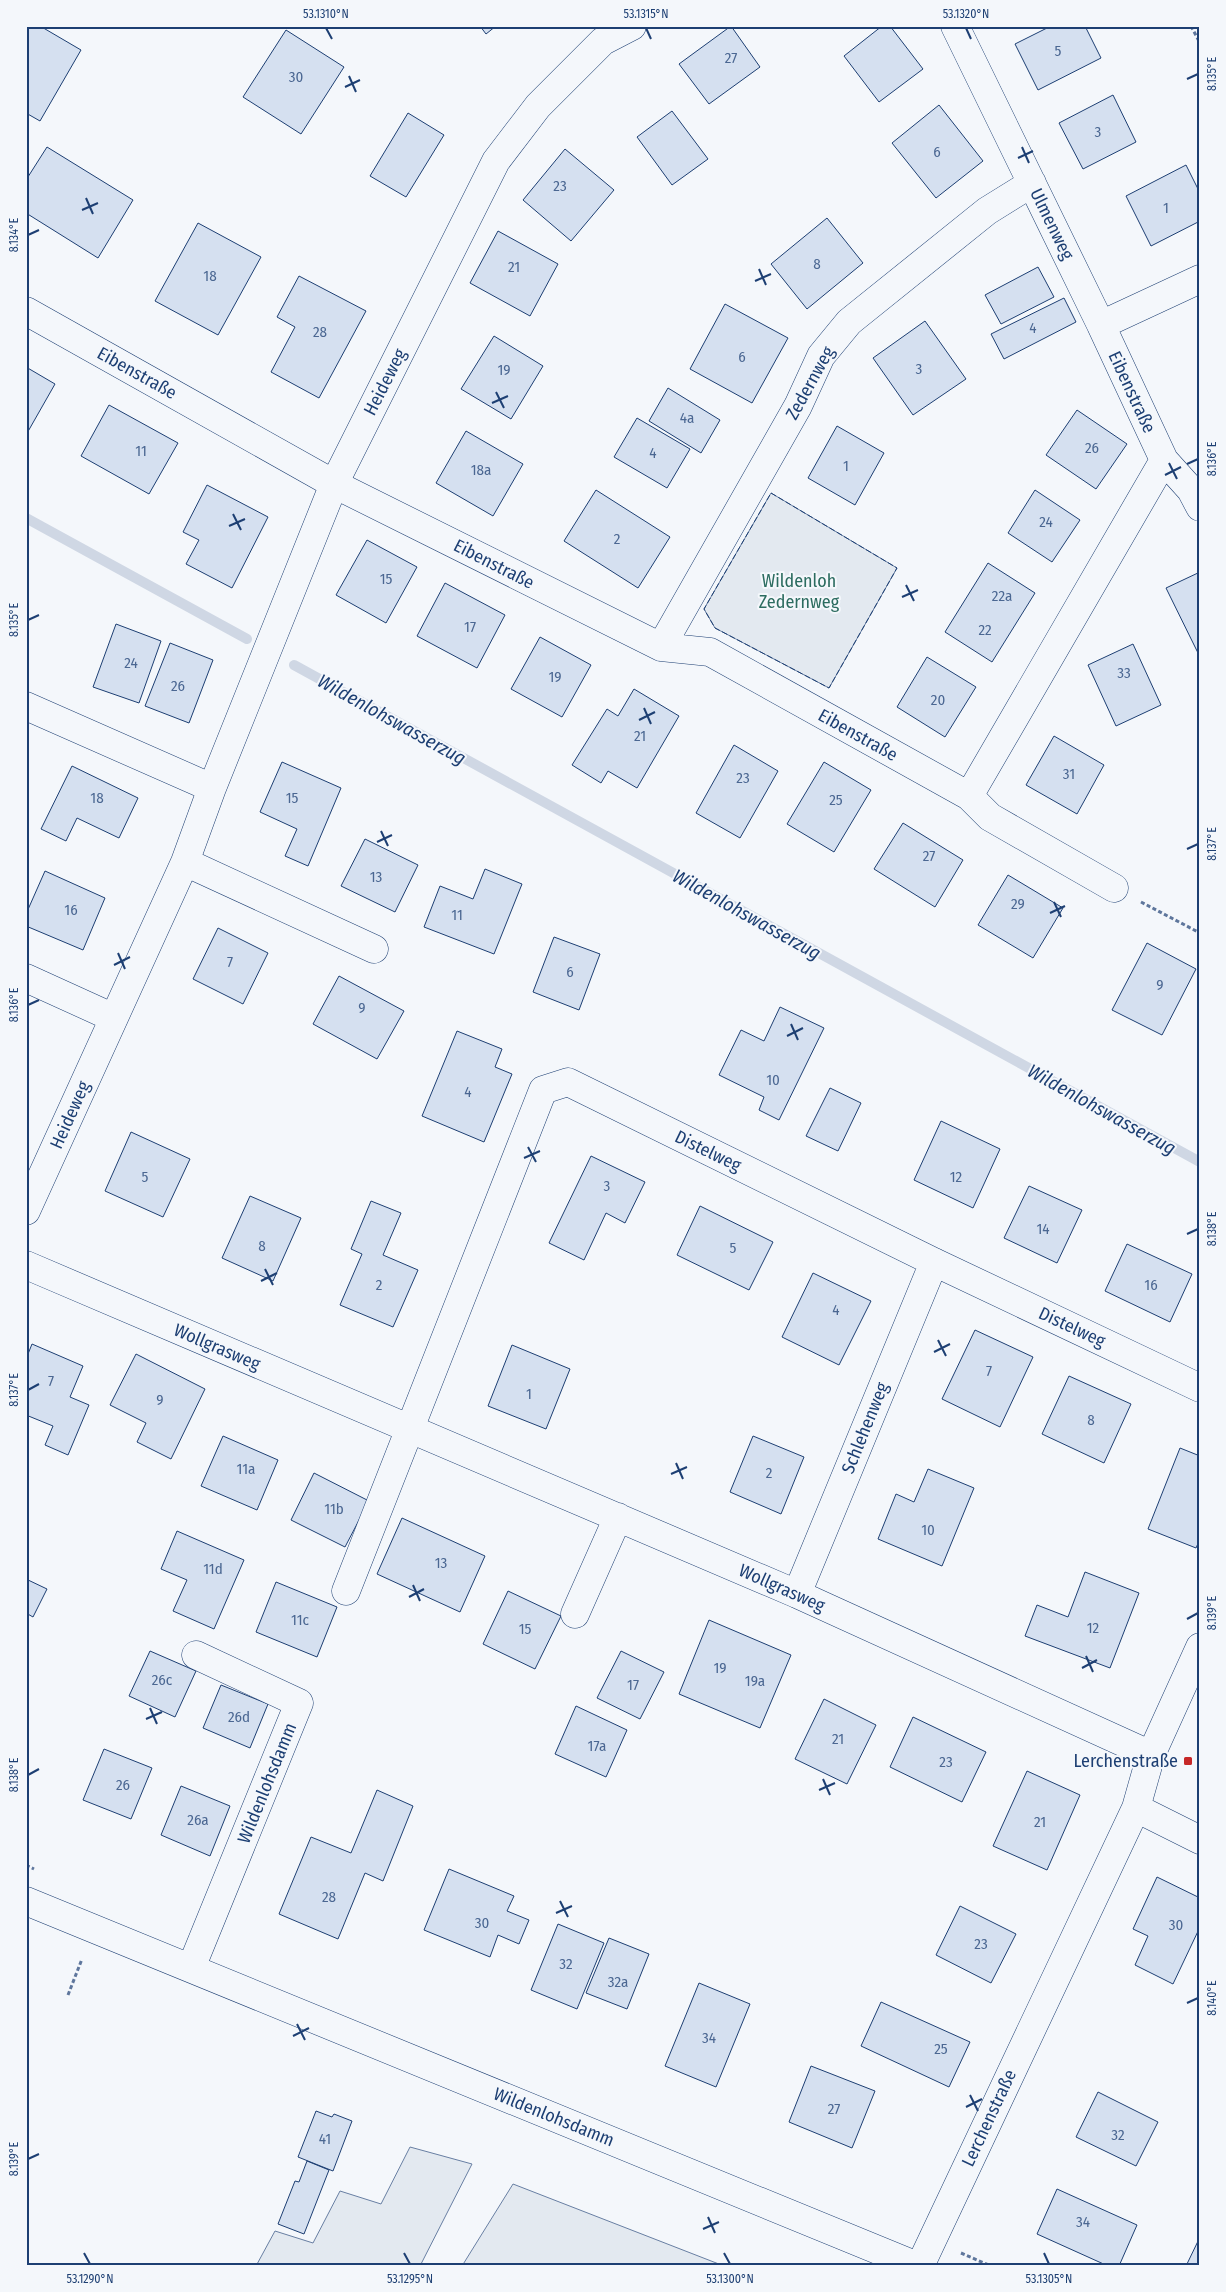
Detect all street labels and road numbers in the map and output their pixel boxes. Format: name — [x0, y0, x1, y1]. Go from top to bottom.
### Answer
street label: Ulmenweg — [1025, 185, 1079, 264]
street label: Eibenstraße — [93, 342, 181, 404]
street label: Zedernweg — [781, 342, 839, 424]
street label: Heideweg — [359, 344, 411, 419]
street label: Eibenstraße — [1104, 348, 1161, 436]
street label: Eibenstraße — [450, 534, 538, 594]
street label: Eibenstraße — [814, 704, 902, 766]
street label: Heideweg — [45, 1077, 95, 1152]
street label: Distelweg — [671, 1126, 745, 1177]
street label: Distelweg — [1035, 1302, 1109, 1352]
street label: Wollgrasweg — [170, 1319, 264, 1375]
street label: Schlehenweg — [837, 1379, 894, 1477]
street label: Wollgrasweg — [736, 1559, 829, 1617]
street label: Wildenlohsdamm — [233, 1719, 301, 1847]
street label: Lerchenstraße — [957, 2066, 1021, 2170]
street label: Wildenlohsdamm — [490, 2083, 618, 2151]

